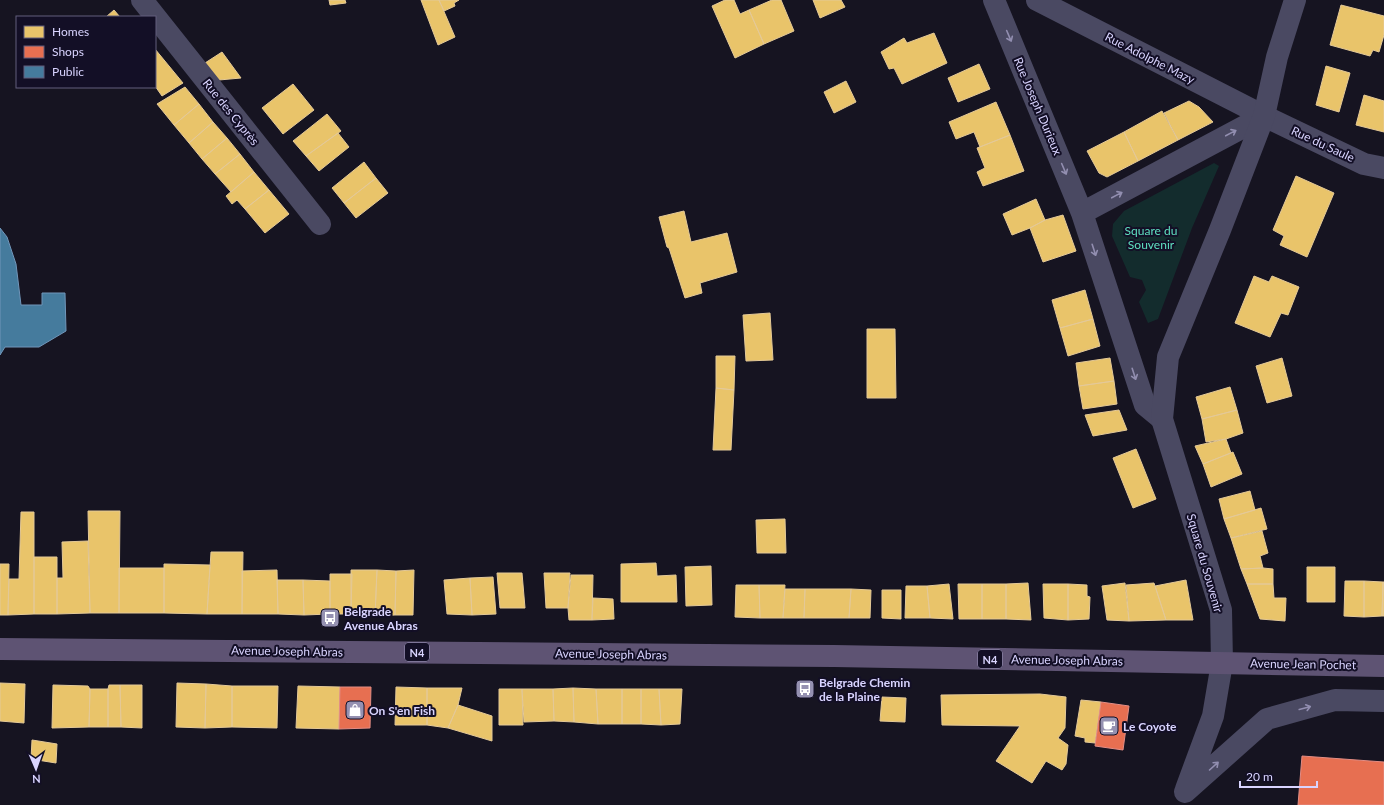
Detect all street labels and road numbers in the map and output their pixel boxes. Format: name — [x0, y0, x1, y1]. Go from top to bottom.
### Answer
street label: Rue Adolphe Mazy — [1103, 29, 1198, 87]
street label: Rue Joseph Durieux — [1011, 55, 1065, 157]
street label: Rue des Cyprès — [200, 76, 262, 148]
street label: Rue du Saule — [1289, 123, 1357, 165]
street label: Square du Souvenir — [1184, 512, 1226, 615]
street label: Avenue Joseph Abras — [231, 643, 343, 659]
road number: N4 — [405, 643, 429, 661]
street label: Avenue Joseph Abras — [555, 646, 667, 662]
road number: N4 — [978, 650, 1002, 668]
street label: Avenue Joseph Abras — [1011, 652, 1123, 668]
street label: Avenue Jean Pochet — [1250, 656, 1357, 672]

